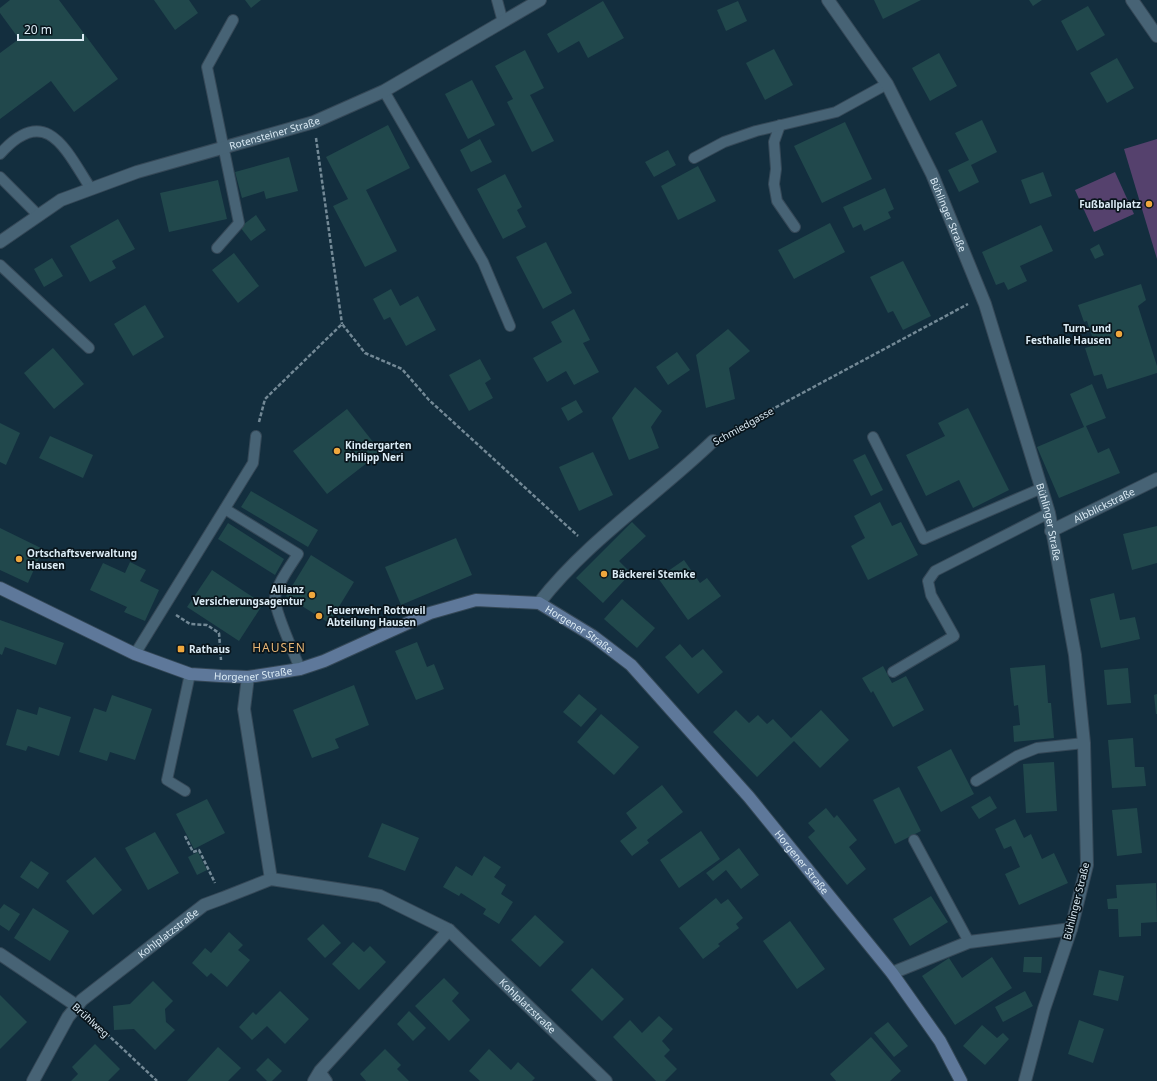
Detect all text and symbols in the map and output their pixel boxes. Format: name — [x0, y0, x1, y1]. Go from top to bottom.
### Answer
scale bar — [18, 16, 83, 42]
text: 20 m — [24, 21, 52, 38]
street label: Rotensteiner Straße — [228, 113, 322, 153]
street label: Bühlinger Straße — [927, 175, 970, 254]
place label: Fußballplatz — [1079, 197, 1141, 211]
marker: Fußballplatz — [1144, 199, 1154, 209]
place label: Turn- und Festhalle Hausen — [1026, 321, 1111, 347]
marker: Turn- und Festhalle Hausen — [1114, 329, 1124, 339]
street label: Schmiedgasse — [710, 403, 776, 448]
place label: Kindergarten Philipp Neri — [345, 438, 411, 464]
marker: Kindergarten Philipp Neri — [332, 446, 342, 456]
street label: Bühlinger Straße — [1033, 481, 1065, 562]
street label: Albblickstraße — [1071, 484, 1137, 526]
place label: Ortschaftsverwaltung Hausen — [27, 546, 137, 572]
marker: Ortschaftsverwaltung Hausen — [14, 554, 24, 564]
place label: Bäckerei Stemke — [612, 567, 696, 581]
marker: Bäckerei Stemke — [599, 569, 609, 579]
place label: Allianz Versicherungsagentur — [193, 582, 305, 608]
marker: Allianz Versicherungsagentur — [307, 590, 317, 600]
street label: Horgener Straße — [543, 602, 617, 656]
place label: Feuerwehr Rottweil Abteilung Hausen — [327, 603, 426, 629]
marker: Feuerwehr Rottweil Abteilung Hausen — [314, 611, 324, 621]
district label: HAUSEN — [252, 639, 306, 656]
place label: Rathaus — [189, 642, 230, 656]
marker: Rathaus — [176, 644, 186, 654]
street label: Horgener Straße — [213, 663, 293, 684]
street label: Horgener Straße — [772, 827, 832, 897]
street label: Bühlinger Straße — [1060, 860, 1092, 941]
street label: Kohlplatzstraße — [135, 905, 202, 961]
street label: Kohlplatzstraße — [496, 975, 559, 1037]
street label: Brühlweg — [70, 1000, 112, 1040]

